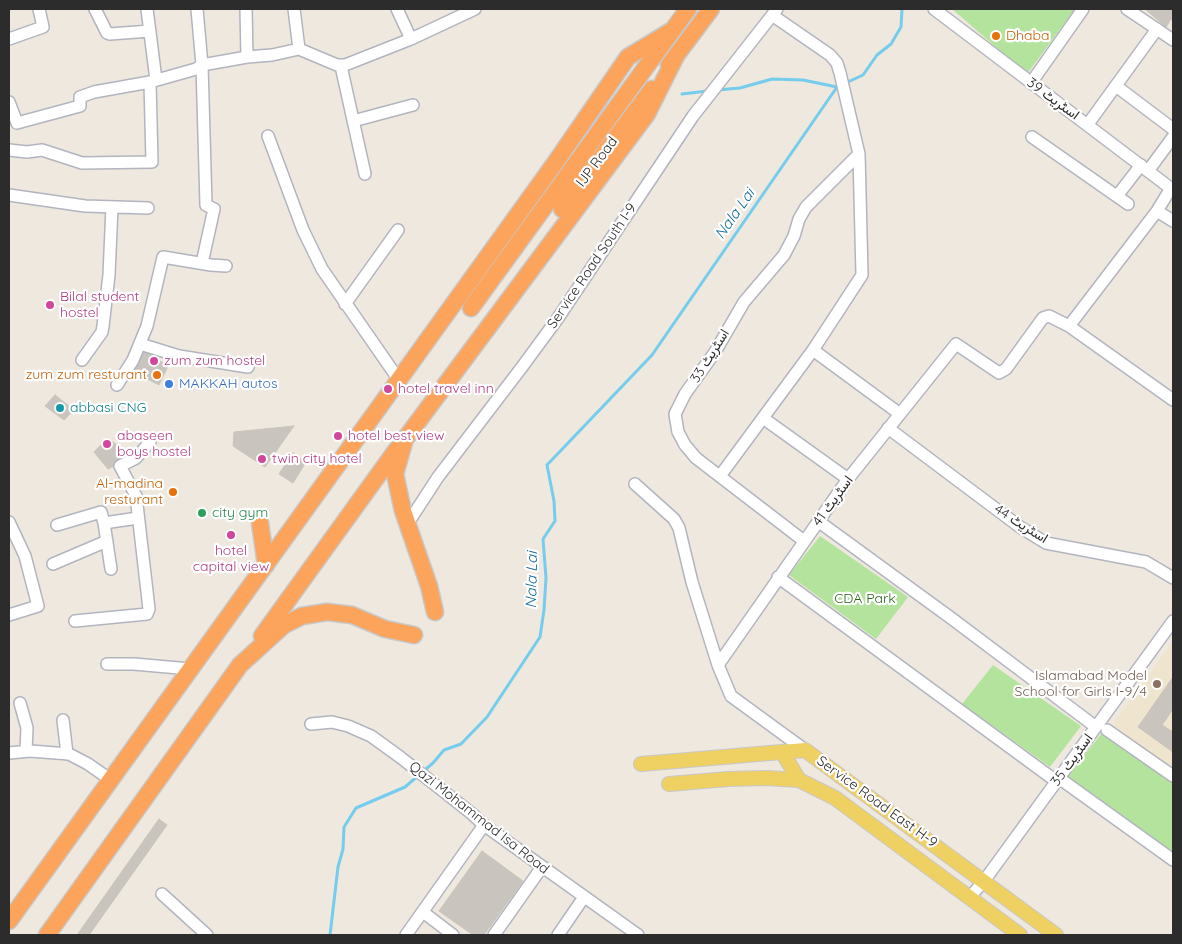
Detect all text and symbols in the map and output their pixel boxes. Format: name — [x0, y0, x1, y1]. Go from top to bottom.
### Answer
place label: Dhaba — [1006, 28, 1049, 44]
marker: Dhaba — [990, 30, 1002, 42]
street label: اسٹریٹ 39 — [1023, 74, 1083, 124]
street label: IJP Road — [573, 134, 621, 190]
water label: Nala Lai — [711, 186, 759, 242]
street label: Service Road South I-9 — [544, 200, 640, 332]
place label: Bilal student hostel — [60, 289, 139, 322]
marker: Bilal student hostel — [44, 299, 56, 311]
street label: اسٹریٹ 33 — [687, 326, 733, 386]
place label: zum zum hostel — [164, 353, 265, 369]
marker: zum zum hostel — [148, 355, 160, 367]
place label: zum zum resturant — [26, 367, 147, 383]
marker: zum zum resturant — [151, 369, 163, 381]
place label: MAKKAH autos — [179, 376, 278, 392]
marker: MAKKAH autos — [163, 378, 175, 390]
place label: hotel travel inn — [398, 381, 494, 397]
marker: hotel travel inn — [382, 383, 394, 395]
place label: abbasi CNG — [70, 400, 146, 416]
marker: abbasi CNG — [54, 402, 66, 414]
place label: abaseen boys hostel — [117, 428, 191, 461]
place label: hotel best view — [348, 428, 444, 444]
marker: hotel best view — [332, 430, 344, 442]
marker: abaseen boys hostel — [101, 438, 113, 450]
place label: twin city hotel — [272, 451, 362, 467]
marker: twin city hotel — [256, 453, 268, 465]
street label: اسٹریٹ 41 — [809, 473, 857, 529]
place label: Al-madina resturant — [96, 476, 163, 508]
marker: Al-madina resturant — [167, 486, 179, 498]
street label: اسٹریٹ 44 — [991, 501, 1051, 547]
place label: city gym — [212, 505, 268, 521]
marker: city gym — [196, 507, 208, 519]
marker: hotel capital view — [225, 529, 237, 541]
place label: hotel capital view — [193, 543, 269, 576]
water label: Nala Lai — [523, 551, 541, 609]
park label: CDA Park — [834, 591, 896, 607]
place label: Islamabad Model School for Girls I-9/4 — [1015, 668, 1147, 700]
marker: Islamabad Model School for Girls I-9/4 — [1151, 678, 1163, 690]
street label: اسٹریٹ 35 — [1047, 731, 1097, 789]
street label: Service Road East H-9 — [814, 753, 940, 851]
street label: Qazi Mohammad Isa Road — [406, 758, 552, 878]

